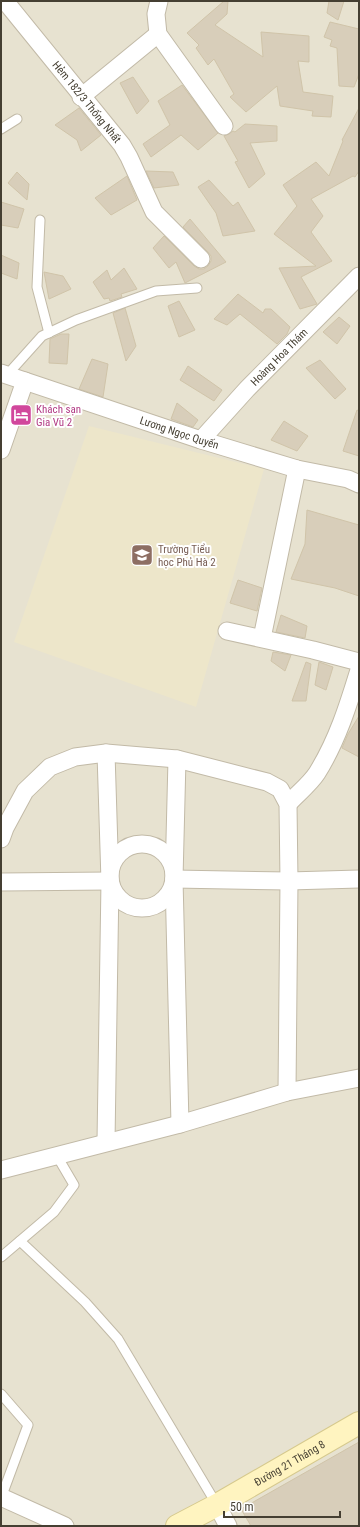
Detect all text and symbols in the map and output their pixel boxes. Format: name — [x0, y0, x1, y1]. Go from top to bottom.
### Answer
street label: Hẻm 182/3 Thống Nhất — [50, 59, 124, 146]
street label: Hoàng Hoa Thám — [248, 326, 310, 389]
hotel icon: Khách sạn Gia Vũ 2 — [8, 402, 34, 428]
place label: Khách sạn Gia Vũ 2 — [36, 403, 81, 429]
street label: Lương Ngọc Quyến — [138, 414, 220, 452]
school or university icon: Trường Tiểu học Phủ Hà 2 — [129, 542, 155, 568]
place label: Trường Tiểu học Phủ Hà 2 — [158, 543, 216, 569]
street label: Đường 21 Tháng 8 — [252, 1438, 328, 1489]
scale bar — [224, 1493, 340, 1519]
text: 50 m — [230, 1500, 254, 1514]

